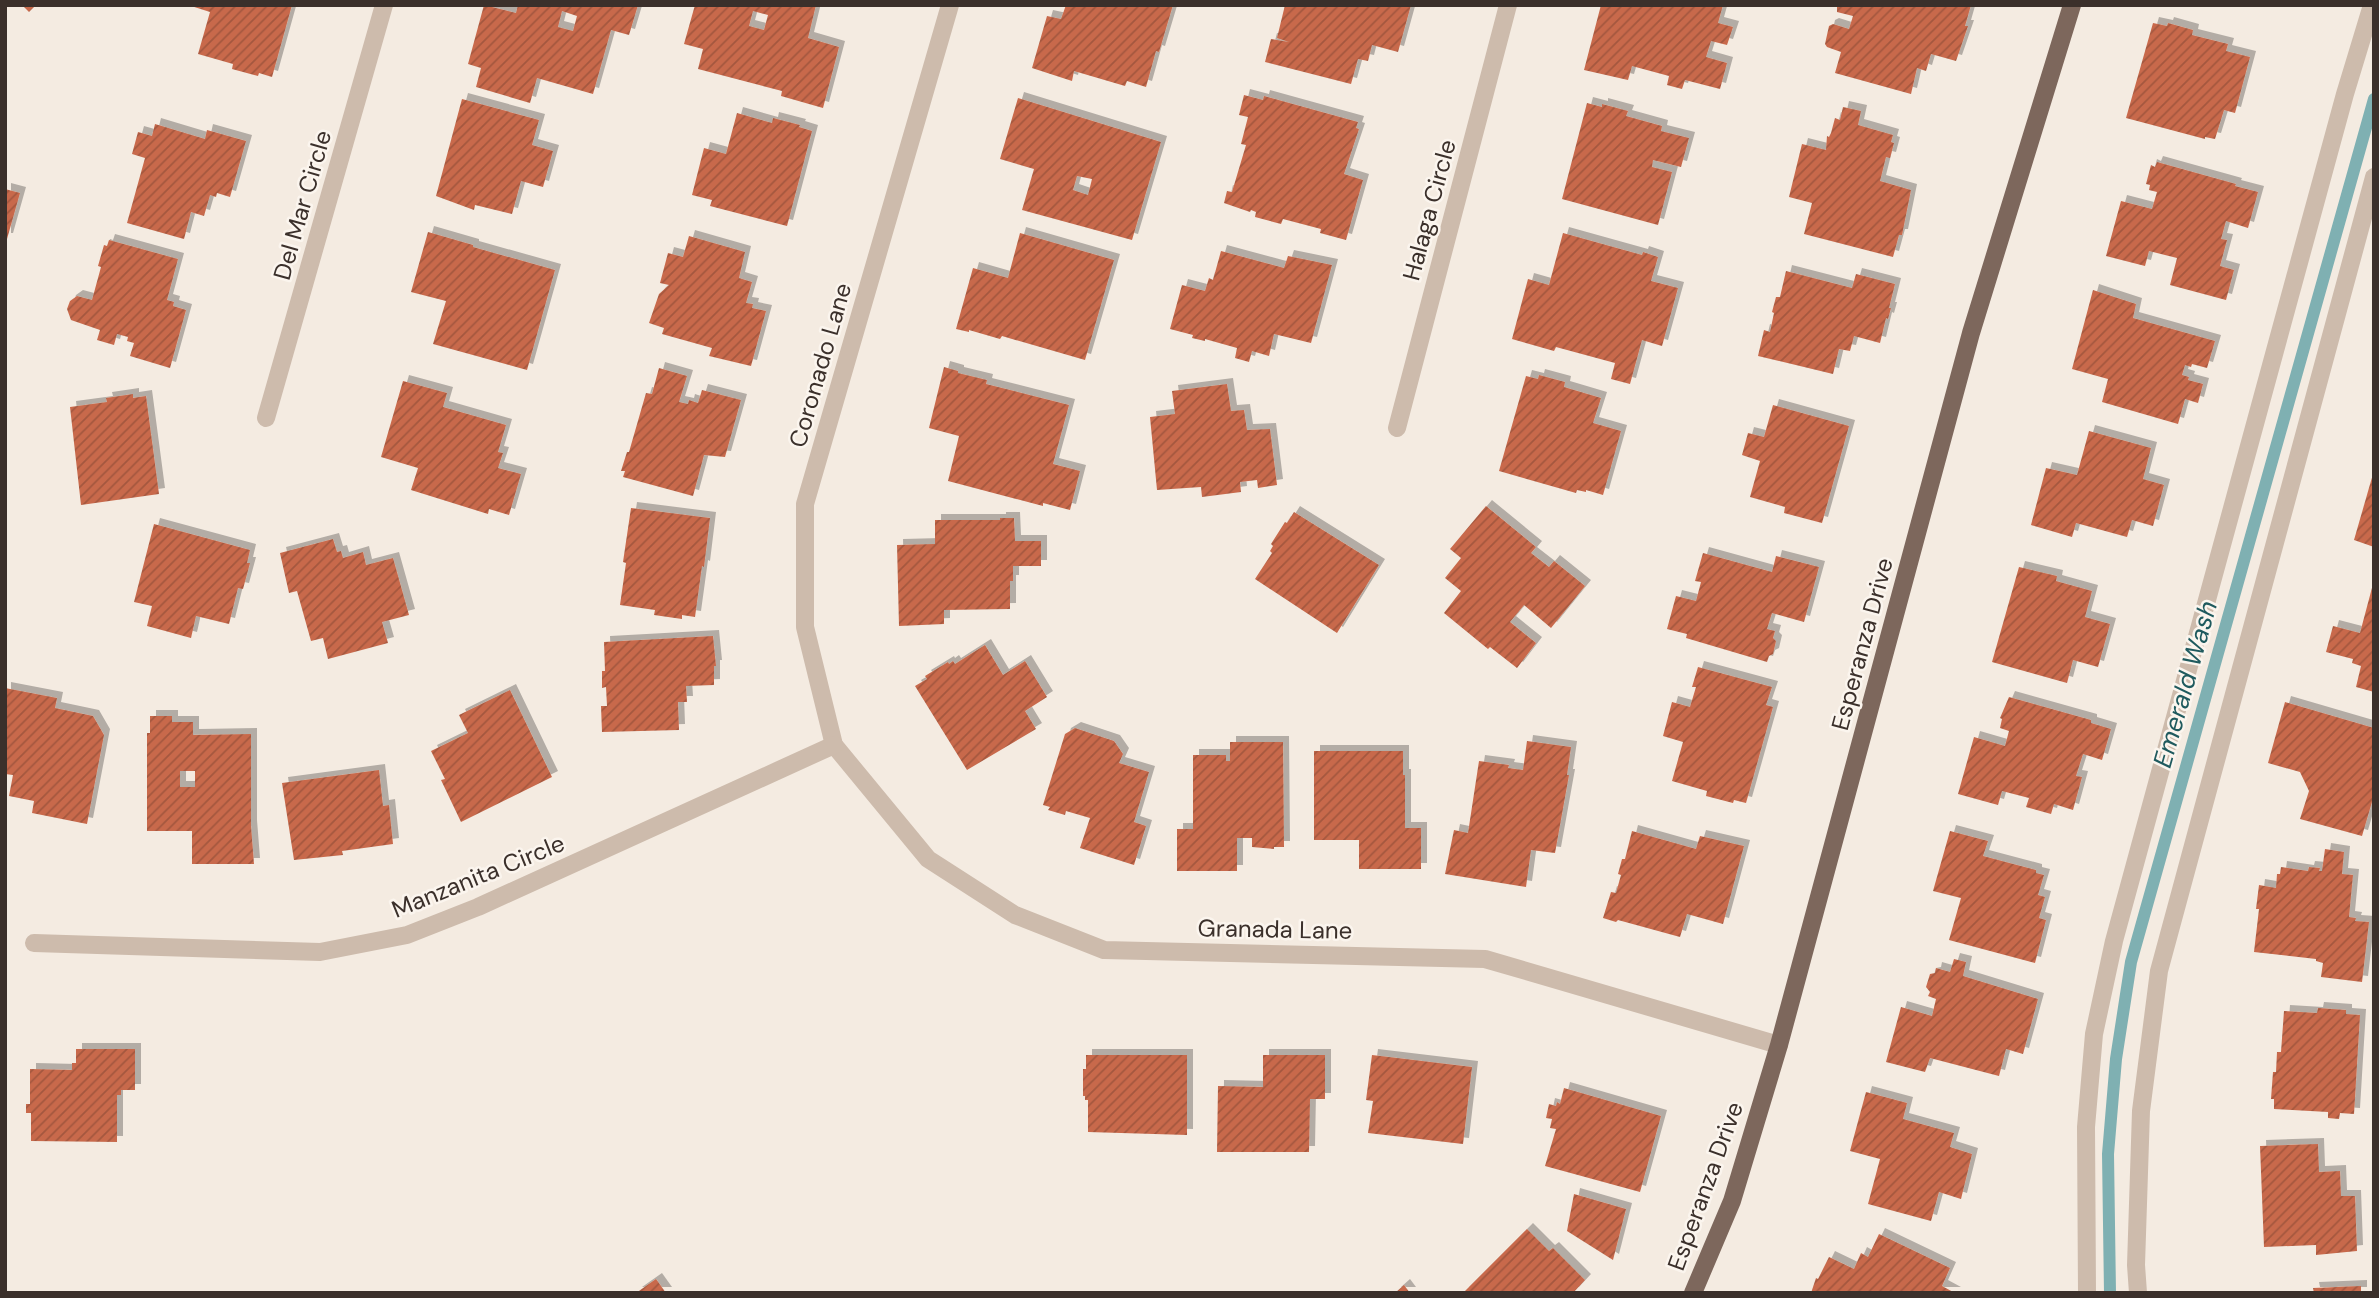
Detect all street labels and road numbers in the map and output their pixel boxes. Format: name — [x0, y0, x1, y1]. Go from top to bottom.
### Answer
street label: Del Mar Circle — [266, 126, 338, 284]
street label: Halaga Circle — [1395, 136, 1463, 284]
street label: Coronado Lane — [782, 279, 858, 451]
street label: Esperanza Drive — [1824, 554, 1900, 734]
street label: Manzanita Circle — [387, 827, 569, 925]
street label: Granada Lane — [1197, 912, 1353, 946]
street label: Esperanza Drive — [1660, 1097, 1750, 1275]

